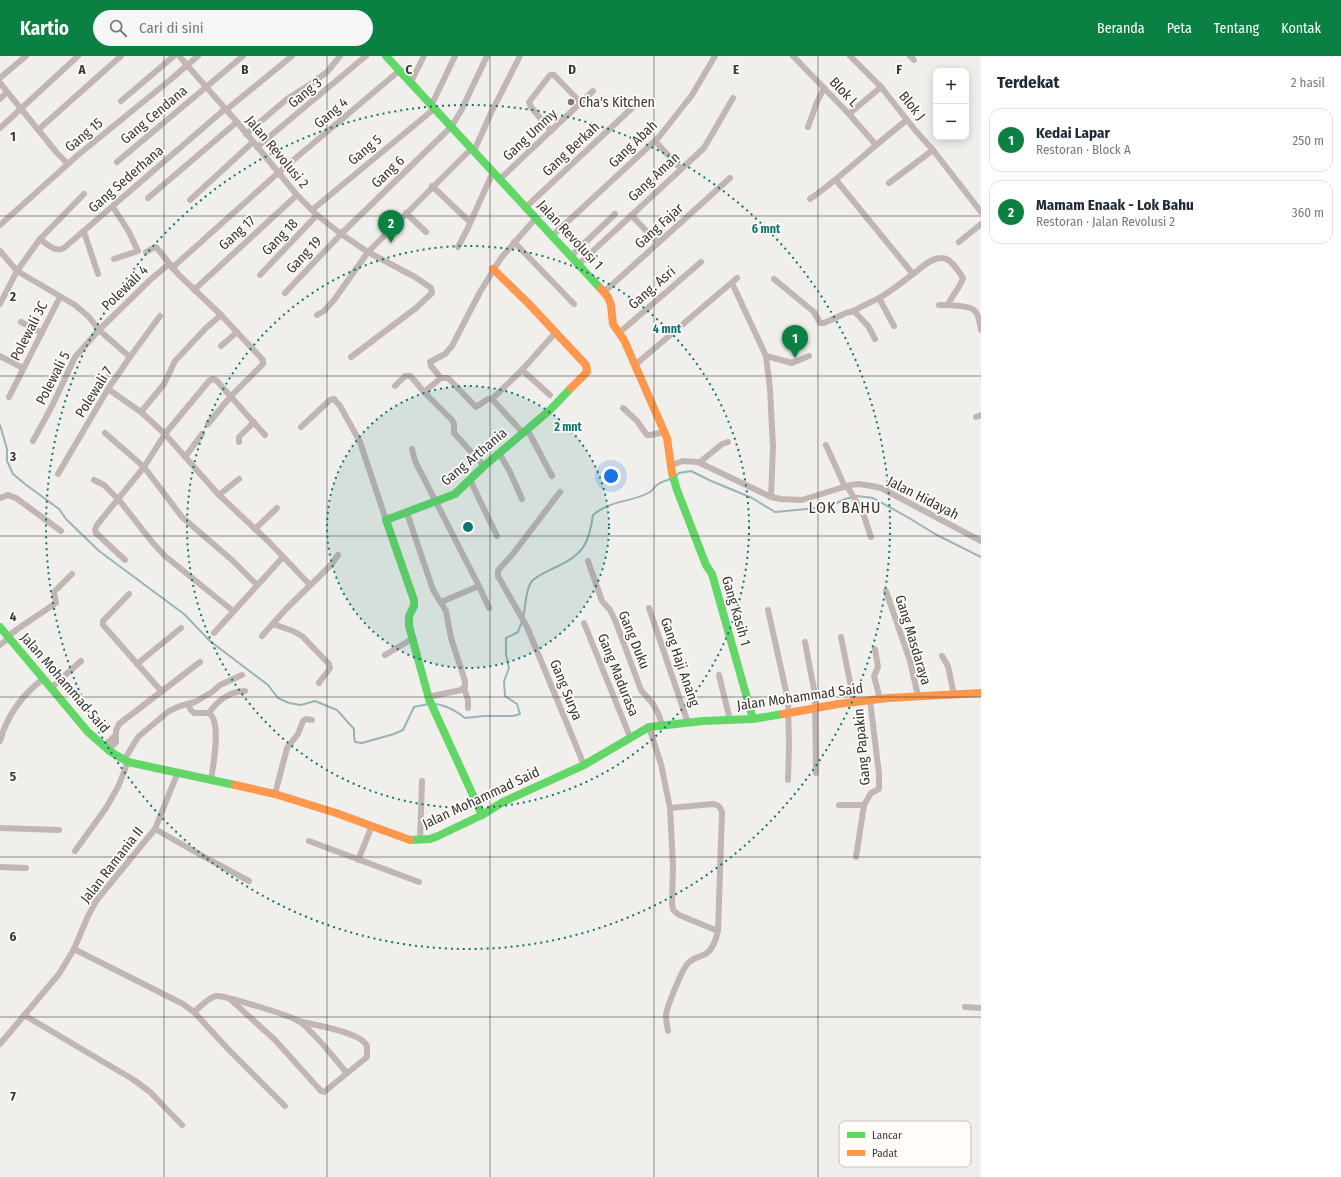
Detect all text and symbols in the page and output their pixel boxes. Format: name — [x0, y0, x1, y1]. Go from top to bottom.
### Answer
search box — [93, 10, 373, 46]
text: Kartio — [20, 17, 69, 40]
icon: search — [107, 17, 129, 39]
text: Cari di sini — [139, 19, 204, 37]
text: Beranda — [1097, 20, 1145, 37]
text: Peta — [1167, 20, 1192, 37]
text: Tentang — [1214, 20, 1259, 37]
text: Kontak — [1281, 20, 1321, 37]
text: A — [77, 62, 86, 77]
text: B — [241, 62, 249, 77]
text: C — [406, 62, 413, 77]
text: D — [568, 62, 576, 77]
text: E — [733, 62, 739, 77]
text: F — [896, 62, 902, 77]
map controls — [933, 68, 969, 140]
button: + — [933, 68, 969, 104]
text: Terdekat — [997, 72, 1059, 93]
street label: Gang 3 — [285, 74, 325, 112]
street label: Blok L — [826, 74, 862, 110]
text: 2 hasil — [1291, 75, 1325, 90]
street label: Gang Cendana — [117, 82, 191, 148]
street label: Blok J — [895, 88, 929, 124]
street label: Gang 4 — [311, 94, 352, 132]
place label: Cha's Kitchen — [579, 94, 655, 111]
marker: Cha's Kitchen — [566, 97, 576, 107]
button: − — [933, 104, 969, 140]
street label: Gang Ummy — [499, 105, 561, 164]
street label: Jalan Revolusi 2 — [242, 112, 312, 192]
street label: Gang 15 — [62, 114, 106, 156]
street label: Gang Abah — [605, 117, 661, 171]
street label: Gang Berkah — [539, 118, 603, 180]
text: Kedai Lapar — [1036, 124, 1110, 142]
text: 1 — [10, 129, 16, 144]
street label: Gang 5 — [345, 131, 385, 169]
text: 1 — [1008, 133, 1014, 148]
text: 250 m — [1292, 133, 1324, 148]
street label: Gang Sederhana — [85, 142, 167, 216]
text: Restoran · Block A — [1036, 142, 1131, 157]
street label: Gang Aman — [625, 149, 683, 205]
street label: Gang 6 — [368, 152, 408, 192]
text: Mamam Enaak - Lok Bahu — [1036, 196, 1194, 214]
street label: Jalan Revolusi 1 — [534, 197, 606, 273]
street label: Gang Fajar — [631, 200, 687, 252]
text: 2 — [1008, 205, 1014, 220]
text: 360 m — [1292, 205, 1324, 220]
pin: 2 — [378, 210, 404, 243]
street label: Gang 17 — [215, 212, 259, 254]
text: Restoran · Jalan Revolusi 2 — [1036, 214, 1175, 229]
street label: Gang 18 — [258, 215, 302, 259]
text: 6 mnt — [752, 222, 781, 236]
street label: Gang 19 — [283, 233, 325, 277]
street label: Polewali 4 — [98, 262, 152, 314]
street label: Gang. Asri — [625, 263, 679, 313]
text: 2 — [9, 289, 16, 304]
street label: Polewali 3C — [7, 298, 51, 364]
text: 4 mnt — [653, 322, 682, 336]
pin: 1 — [782, 325, 808, 358]
street label: Polewali 5 — [32, 349, 74, 407]
street label: Polewali 7 — [72, 363, 116, 421]
text: 2 mnt — [553, 420, 583, 434]
street label: Gang Arthania — [438, 424, 511, 490]
text: 3 — [9, 449, 16, 464]
your location — [601, 466, 621, 486]
street label: Jalan Hidayah — [884, 473, 962, 523]
district label: LOK BAHU — [809, 498, 881, 517]
centre of rings — [461, 520, 475, 534]
street label: Gang Kasih 1 — [718, 574, 754, 648]
street label: Gang Masdaraya — [891, 593, 935, 687]
street label: Gang Duku — [615, 608, 653, 672]
text: 4 — [10, 609, 17, 624]
street label: Gang Haji Anang — [657, 615, 703, 709]
street label: Jalan Mohammad Said — [17, 629, 113, 737]
street label: Gang Madurasa — [594, 631, 642, 719]
street label: Gang Surya — [546, 657, 586, 723]
street label: Jalan Mohammad Said — [736, 680, 864, 714]
street label: Gang Papakin — [850, 708, 874, 786]
street label: Jalan Mohammad Said — [420, 763, 542, 833]
text: 5 — [10, 769, 16, 784]
street label: Jalan Ramania II — [77, 823, 147, 907]
text: 6 — [10, 929, 17, 944]
text: 7 — [10, 1089, 16, 1104]
legend — [839, 1121, 971, 1167]
text: Lancar — [872, 1129, 902, 1142]
text: Padat — [872, 1147, 898, 1160]

